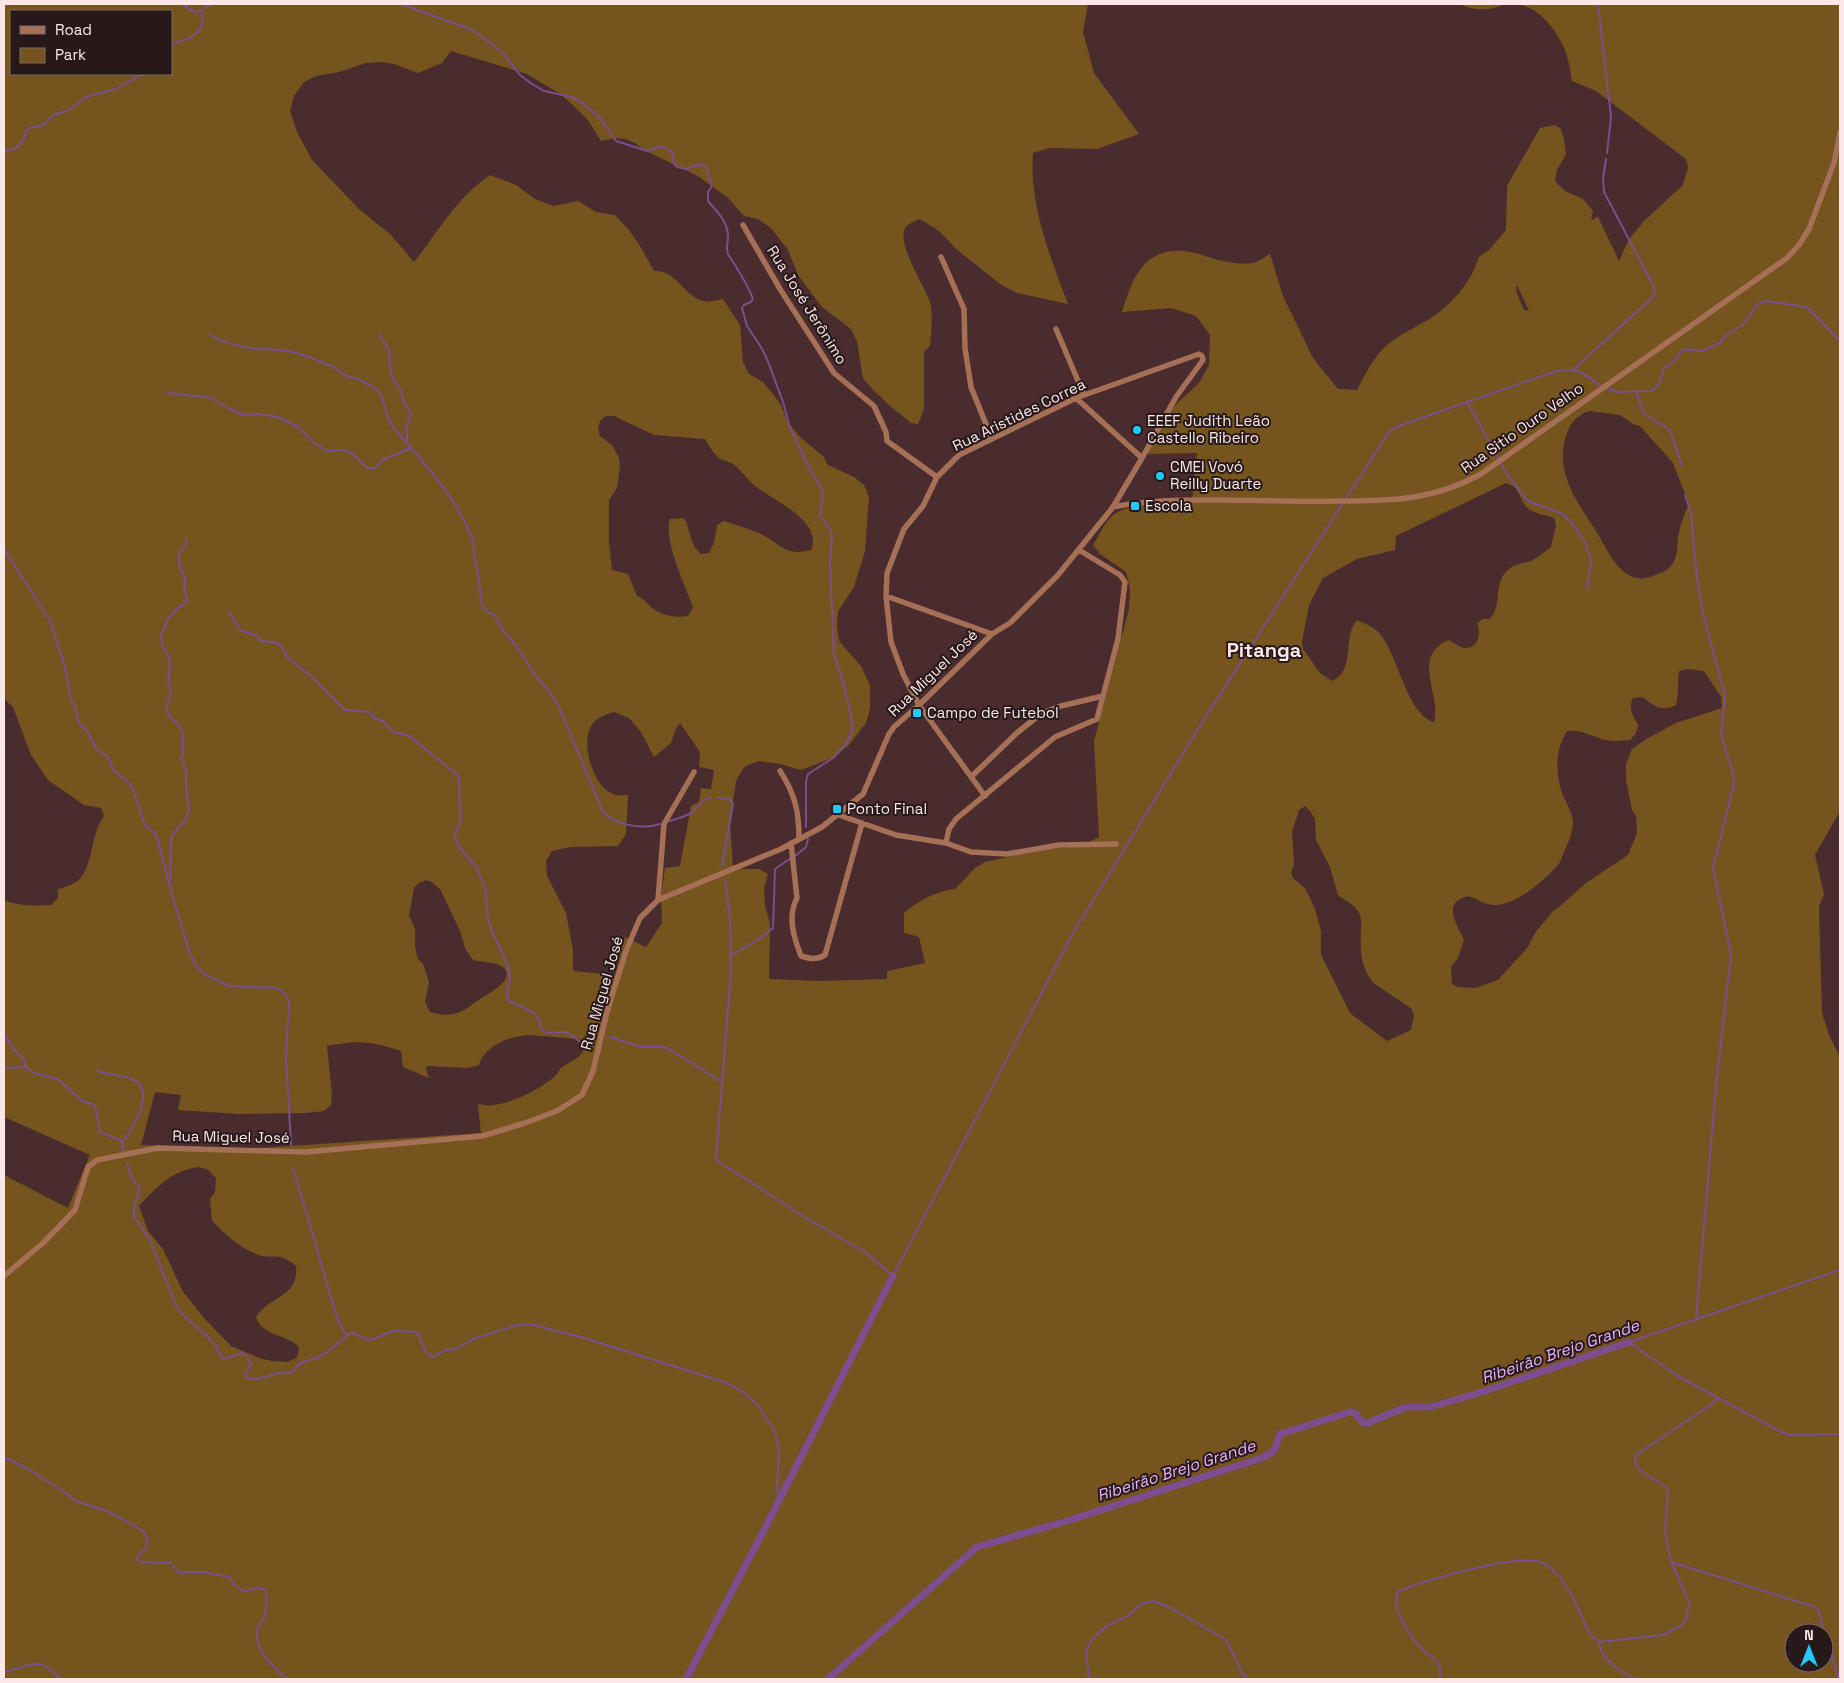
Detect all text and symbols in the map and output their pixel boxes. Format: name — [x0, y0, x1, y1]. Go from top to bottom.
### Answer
legend — [10, 10, 172, 75]
text: Road — [55, 20, 92, 39]
text: Park — [55, 45, 86, 64]
street label: Rua José Jerônimo — [763, 242, 852, 368]
street label: Rua Aristides Correa — [949, 374, 1089, 455]
street label: Rua Sitio Ouro Velho — [1457, 378, 1587, 477]
place label: EEEF Judith Leão Castello Ribeiro — [1147, 411, 1270, 447]
marker: EEEF Judith Leão Castello Ribeiro — [1131, 424, 1143, 436]
place label: CMEI Vovó Reilly Duarte — [1170, 457, 1261, 493]
marker: CMEI Vovó Reilly Duarte — [1154, 470, 1166, 482]
place label: Escola — [1145, 496, 1192, 515]
marker: Escola — [1129, 500, 1141, 512]
street label: Rua Miguel José — [884, 625, 982, 720]
district label: Pitanga — [1227, 637, 1302, 663]
place label: Campo de Futebol — [927, 703, 1059, 722]
marker: Campo de Futebol — [911, 707, 923, 719]
place label: Ponto Final — [847, 799, 927, 818]
marker: Ponto Final — [831, 803, 843, 815]
street label: Rua Miguel José — [576, 934, 627, 1052]
street label: Rua Miguel José — [172, 1126, 290, 1147]
water label: Ribeirão Brejo Grande — [1479, 1314, 1642, 1388]
water label: Ribeirão Brejo Grande — [1094, 1435, 1259, 1506]
north arrow — [1784, 1623, 1834, 1673]
text: N — [1804, 1626, 1814, 1644]

